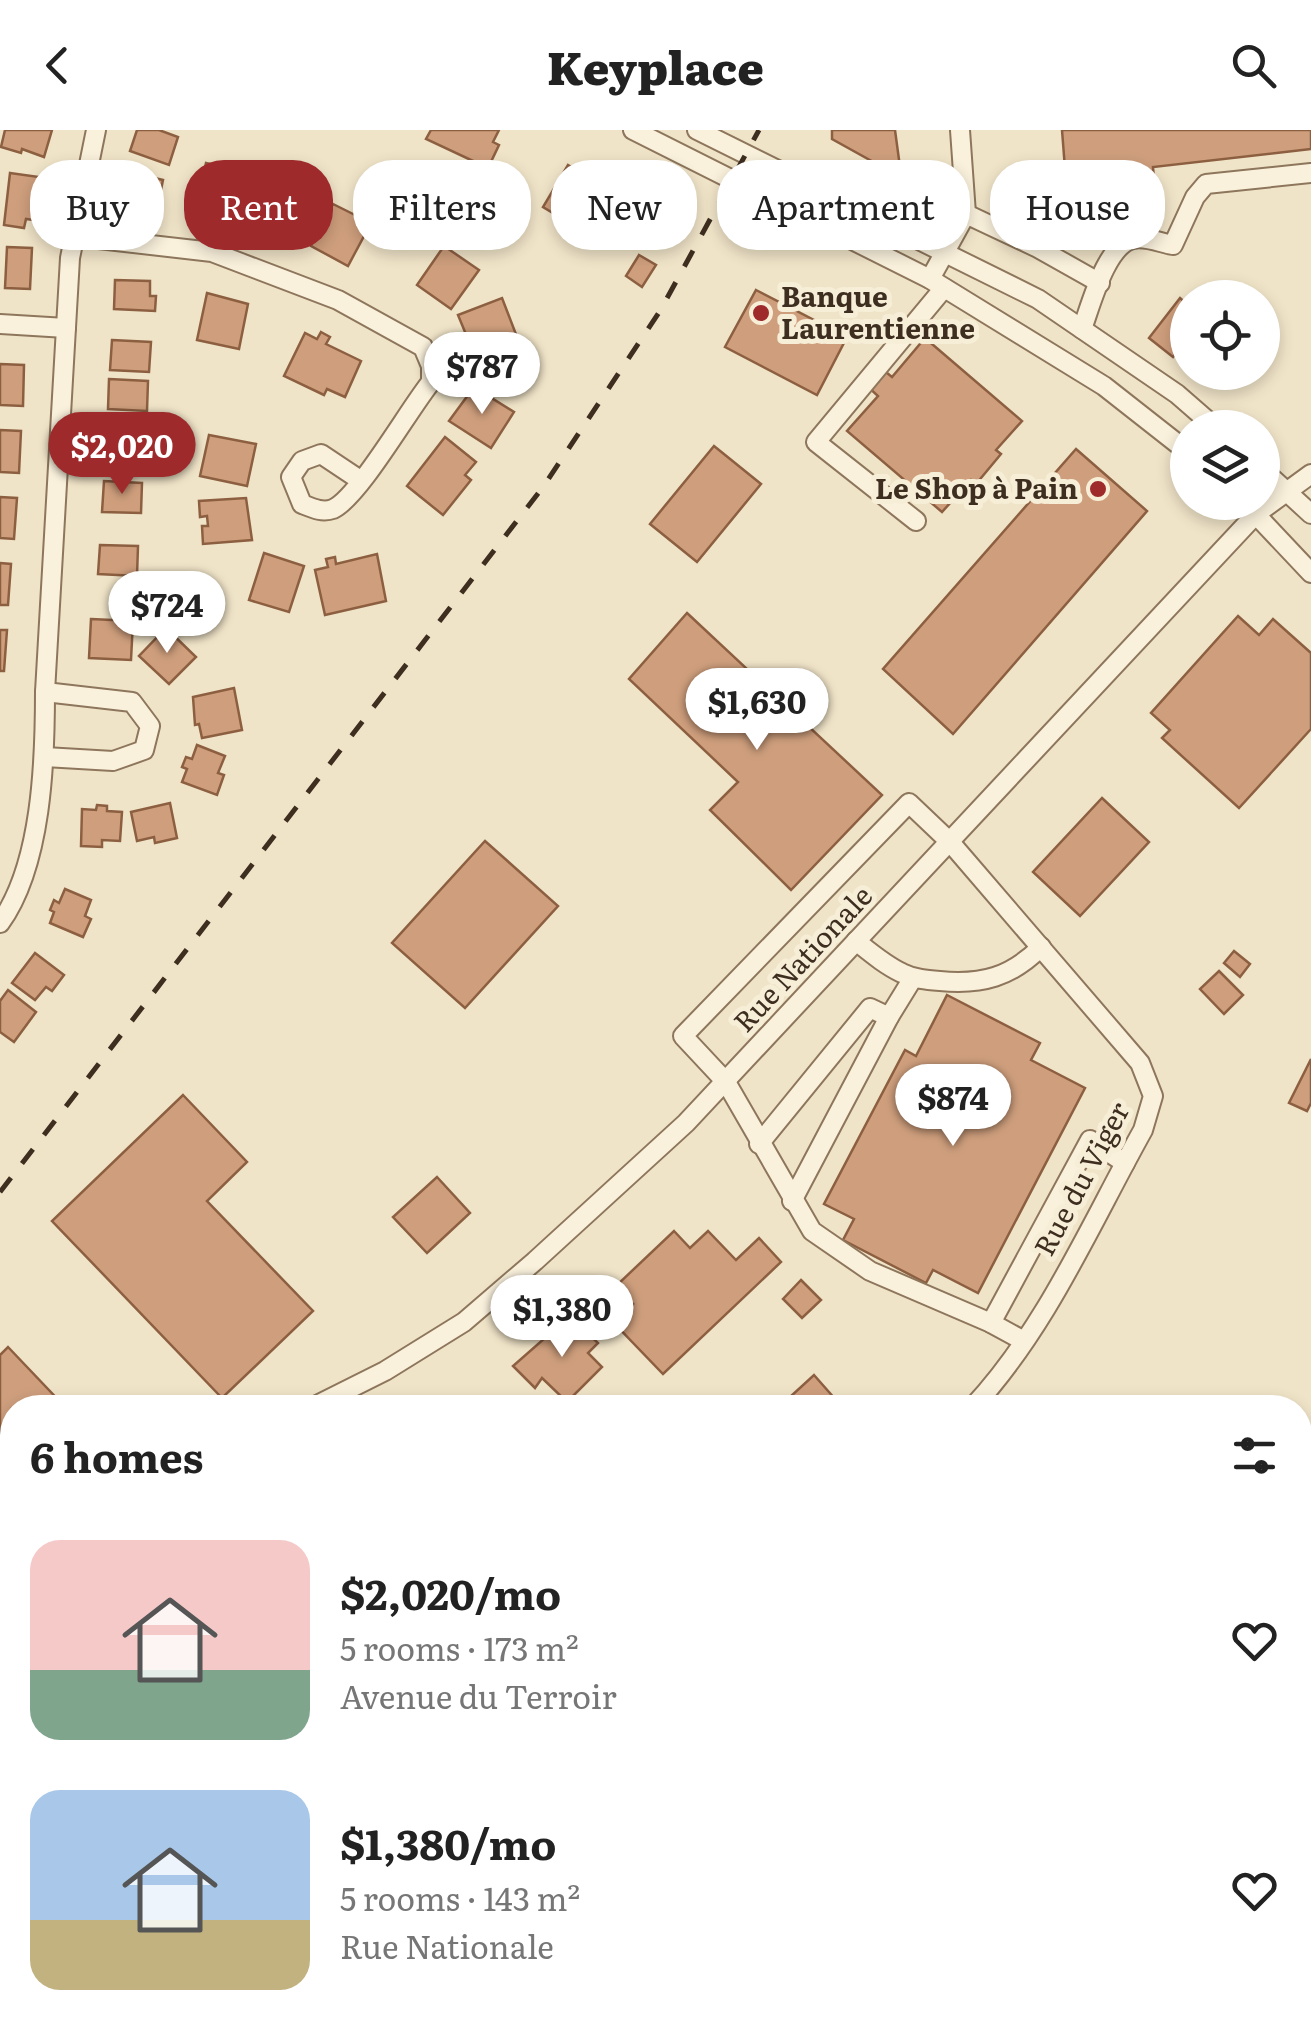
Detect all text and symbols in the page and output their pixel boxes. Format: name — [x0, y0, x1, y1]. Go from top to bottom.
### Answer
text: Keyplace — [547, 32, 764, 99]
icon: back — [30, 38, 85, 93]
icon: search — [1226, 38, 1281, 93]
chip: Buy — [30, 160, 164, 250]
chip: Rent — [184, 160, 333, 250]
chip: Filters — [353, 160, 531, 250]
chip: New — [551, 160, 697, 250]
chip: Apartment — [717, 160, 970, 250]
chip: House — [990, 160, 1165, 250]
place label: Banque Laurentienne — [781, 274, 975, 348]
map controls — [1170, 280, 1280, 520]
button: locate — [1170, 280, 1280, 390]
marker: Banque Laurentienne — [750, 302, 772, 324]
pin: $787 — [423, 332, 541, 417]
text: $787 — [446, 340, 518, 388]
button: layers — [1170, 410, 1280, 520]
pin: $2,020 — [41, 412, 203, 497]
text: $2,020 — [71, 420, 173, 468]
place label: Le Shop à Pain — [875, 466, 1078, 508]
marker: Le Shop à Pain — [1087, 478, 1109, 500]
pin: $724 — [108, 571, 226, 656]
text: $724 — [130, 579, 204, 627]
pin: $1,630 — [676, 668, 838, 753]
text: $1,630 — [708, 676, 806, 724]
street label: Rue Nationale — [722, 875, 881, 1040]
pin: $874 — [894, 1064, 1012, 1149]
text: $874 — [917, 1072, 989, 1120]
street label: Rue du Viger — [1022, 1093, 1139, 1263]
pin: $1,380 — [481, 1275, 643, 1360]
text: $1,380 — [512, 1283, 612, 1331]
text: 6 homes — [30, 1424, 204, 1486]
icon: filters — [1227, 1428, 1282, 1483]
text: $2,020/mo — [340, 1561, 561, 1623]
icon: home — [110, 1580, 230, 1700]
icon: heart — [1227, 1613, 1282, 1668]
text: 5 rooms · 173 m² — [340, 1623, 579, 1671]
text: Avenue du Terroir — [340, 1671, 617, 1719]
text: $1,380/mo — [340, 1811, 556, 1873]
icon: home — [110, 1830, 230, 1950]
icon: heart — [1227, 1863, 1282, 1918]
text: 5 rooms · 143 m² — [340, 1873, 580, 1921]
text: Rue Nationale — [340, 1921, 554, 1969]

